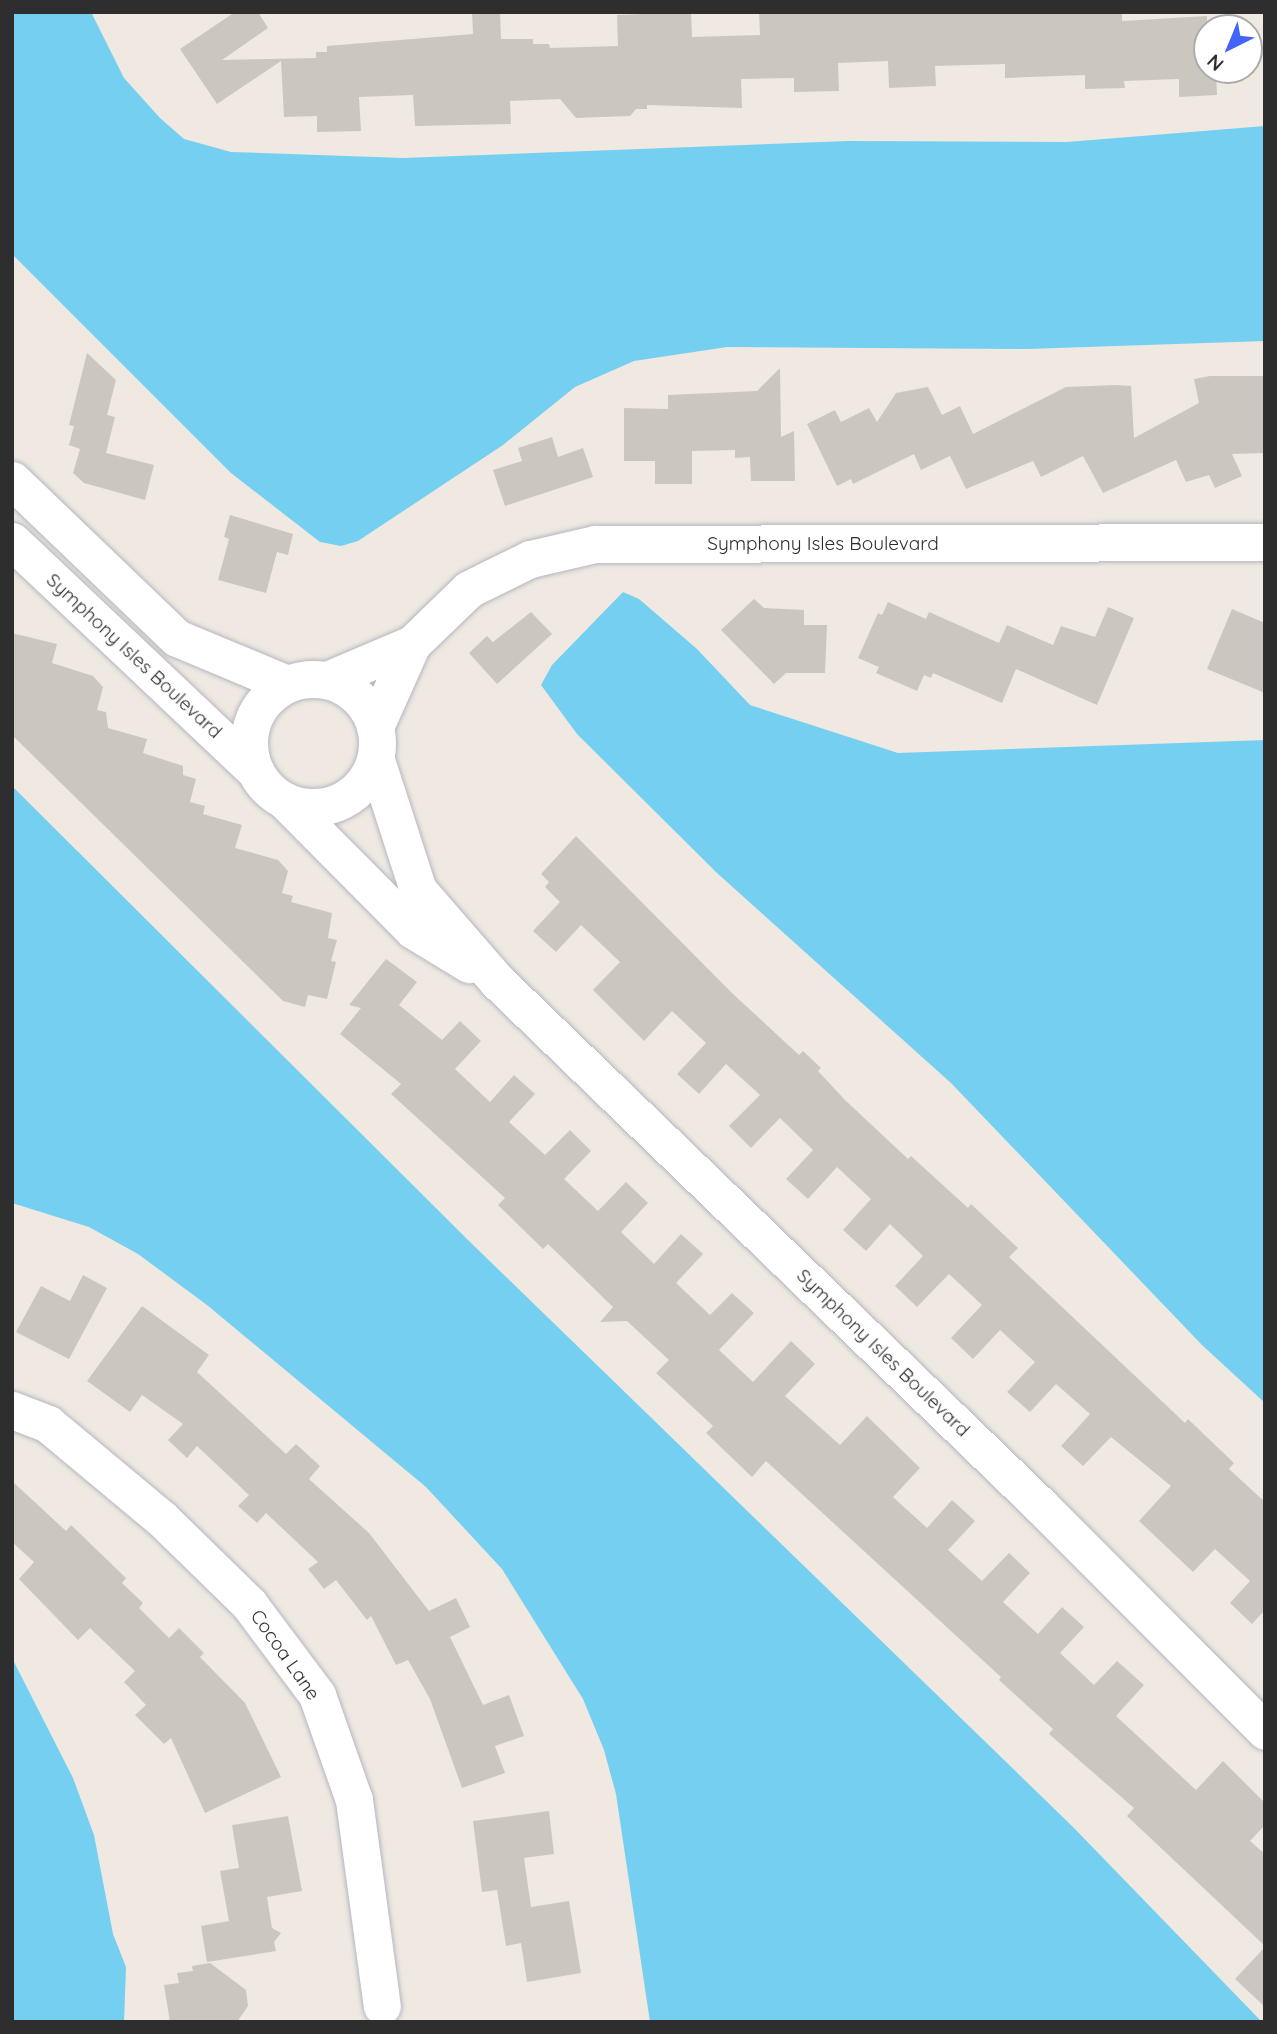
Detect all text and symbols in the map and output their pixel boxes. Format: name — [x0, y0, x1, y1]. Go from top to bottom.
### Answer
north arrow — [1193, 14, 1263, 84]
text: N — [1202, 49, 1228, 76]
street label: Symphony Isles Boulevard — [707, 533, 939, 555]
street label: Symphony Isles Boulevard — [42, 569, 226, 743]
street label: Symphony Isles Boulevard — [792, 1264, 974, 1442]
street label: Cocoa Lane — [245, 1605, 325, 1705]

